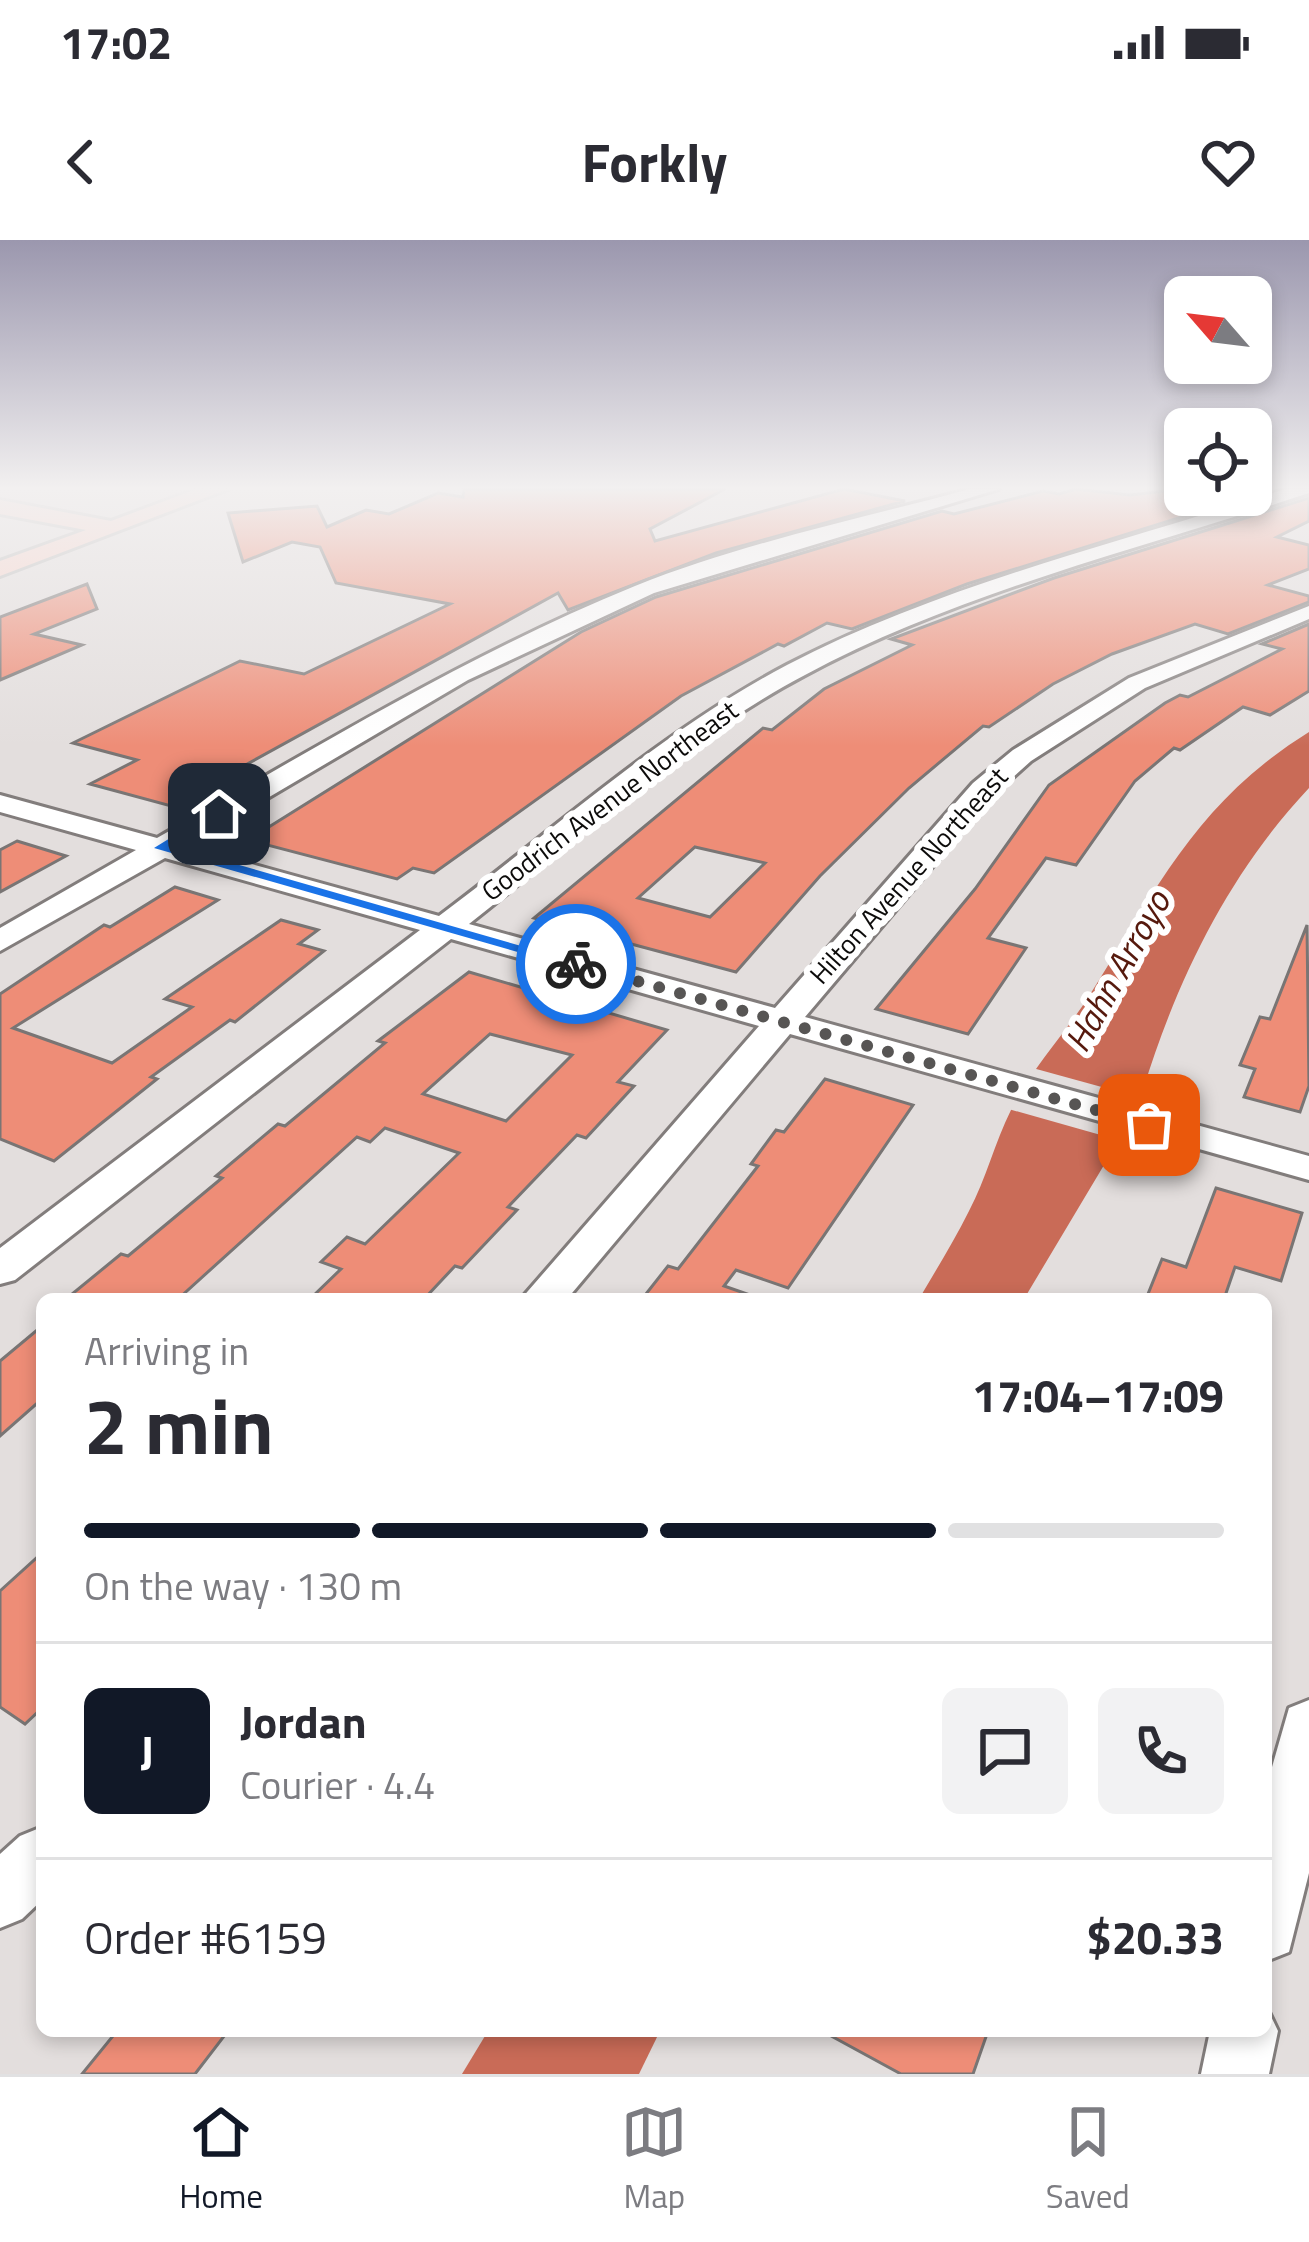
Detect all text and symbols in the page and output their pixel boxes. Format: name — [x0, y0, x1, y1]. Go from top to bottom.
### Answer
text: 17:02 — [60, 8, 172, 76]
text: Forkly — [582, 121, 727, 203]
icon: back — [48, 129, 114, 195]
icon: heart — [1195, 129, 1261, 195]
north arrow — [1164, 276, 1272, 384]
map controls — [1164, 276, 1272, 516]
button: locate — [1164, 408, 1272, 516]
street label: Goodrich Avenue Northeast — [472, 689, 747, 910]
street label: Hilton Avenue Northeast — [799, 757, 1017, 993]
pin — [168, 763, 270, 865]
icon: home — [186, 781, 252, 847]
water label: Hahn Arroyo — [1050, 879, 1184, 1062]
courier — [516, 904, 636, 1024]
icon: bike — [543, 931, 609, 997]
pin — [1098, 1074, 1200, 1176]
icon: bag — [1116, 1092, 1182, 1158]
text: Arriving in — [84, 1321, 249, 1380]
text: 17:04–17:09 — [972, 1361, 1224, 1429]
text: 2 min — [84, 1366, 274, 1484]
text: On the way · 130 m — [84, 1556, 402, 1615]
text: Jordan — [240, 1687, 367, 1755]
button: chat — [942, 1688, 1068, 1814]
button: phone — [1098, 1688, 1224, 1814]
text: J — [140, 1717, 154, 1785]
text: Courier · 4.4 — [240, 1755, 435, 1814]
text: Order #6159 — [84, 1903, 327, 1971]
text: $20.33 — [1086, 1903, 1224, 1971]
tab: Home — [179, 2099, 263, 2221]
tab: Map — [621, 2099, 687, 2221]
tab: Saved — [1046, 2099, 1130, 2221]

